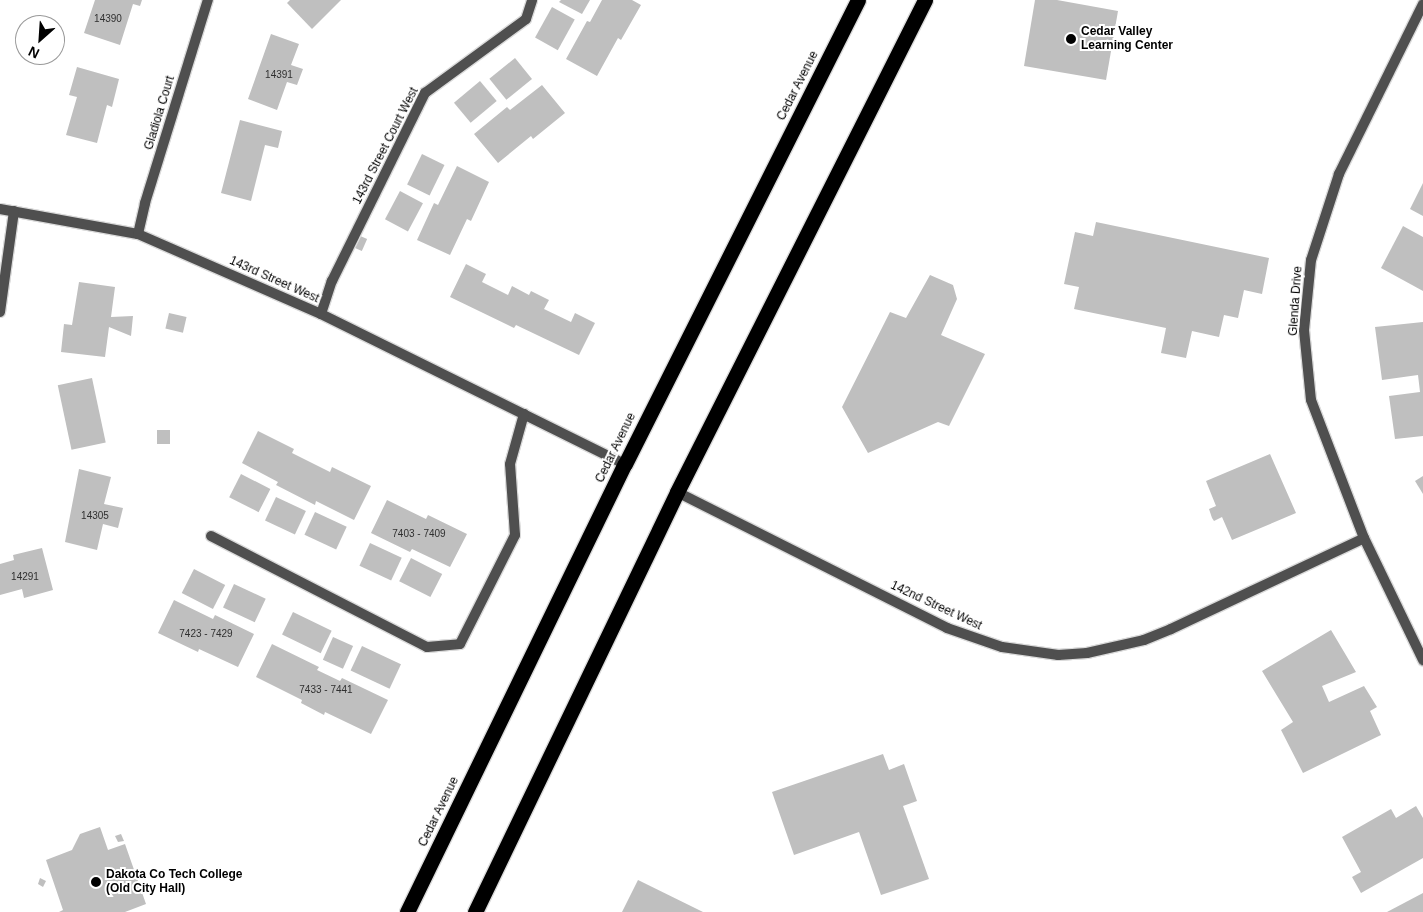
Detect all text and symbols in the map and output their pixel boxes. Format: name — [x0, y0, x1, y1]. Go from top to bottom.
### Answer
house number: 14390 — [94, 13, 122, 25]
north arrow — [15, 15, 65, 65]
place label: Cedar Valley Learning Center — [1081, 25, 1173, 53]
marker: Cedar Valley Learning Center — [1065, 33, 1077, 45]
text: N — [26, 43, 42, 62]
street label: Cedar Avenue — [774, 49, 822, 123]
house number: 14391 — [265, 69, 293, 81]
street label: Gladiola Court — [142, 74, 178, 152]
street label: 143rd Street Court West — [350, 85, 422, 207]
street label: 143rd Street West — [227, 254, 321, 306]
street label: Glenda Drive — [1286, 266, 1306, 336]
street label: Cedar Avenue — [593, 410, 639, 486]
house number: 14305 — [81, 510, 109, 522]
house number: 7403 - 7409 — [392, 528, 446, 540]
house number: 14291 — [11, 571, 39, 583]
street label: 142nd Street West — [888, 579, 984, 633]
house number: 7423 - 7429 — [179, 628, 233, 640]
house number: 7433 - 7441 — [299, 684, 353, 696]
street label: Cedar Avenue — [416, 774, 462, 850]
place label: Dakota Co Tech College (Old City Hall) — [106, 868, 242, 896]
marker: Dakota Co Tech College (Old City Hall) — [90, 876, 102, 888]

